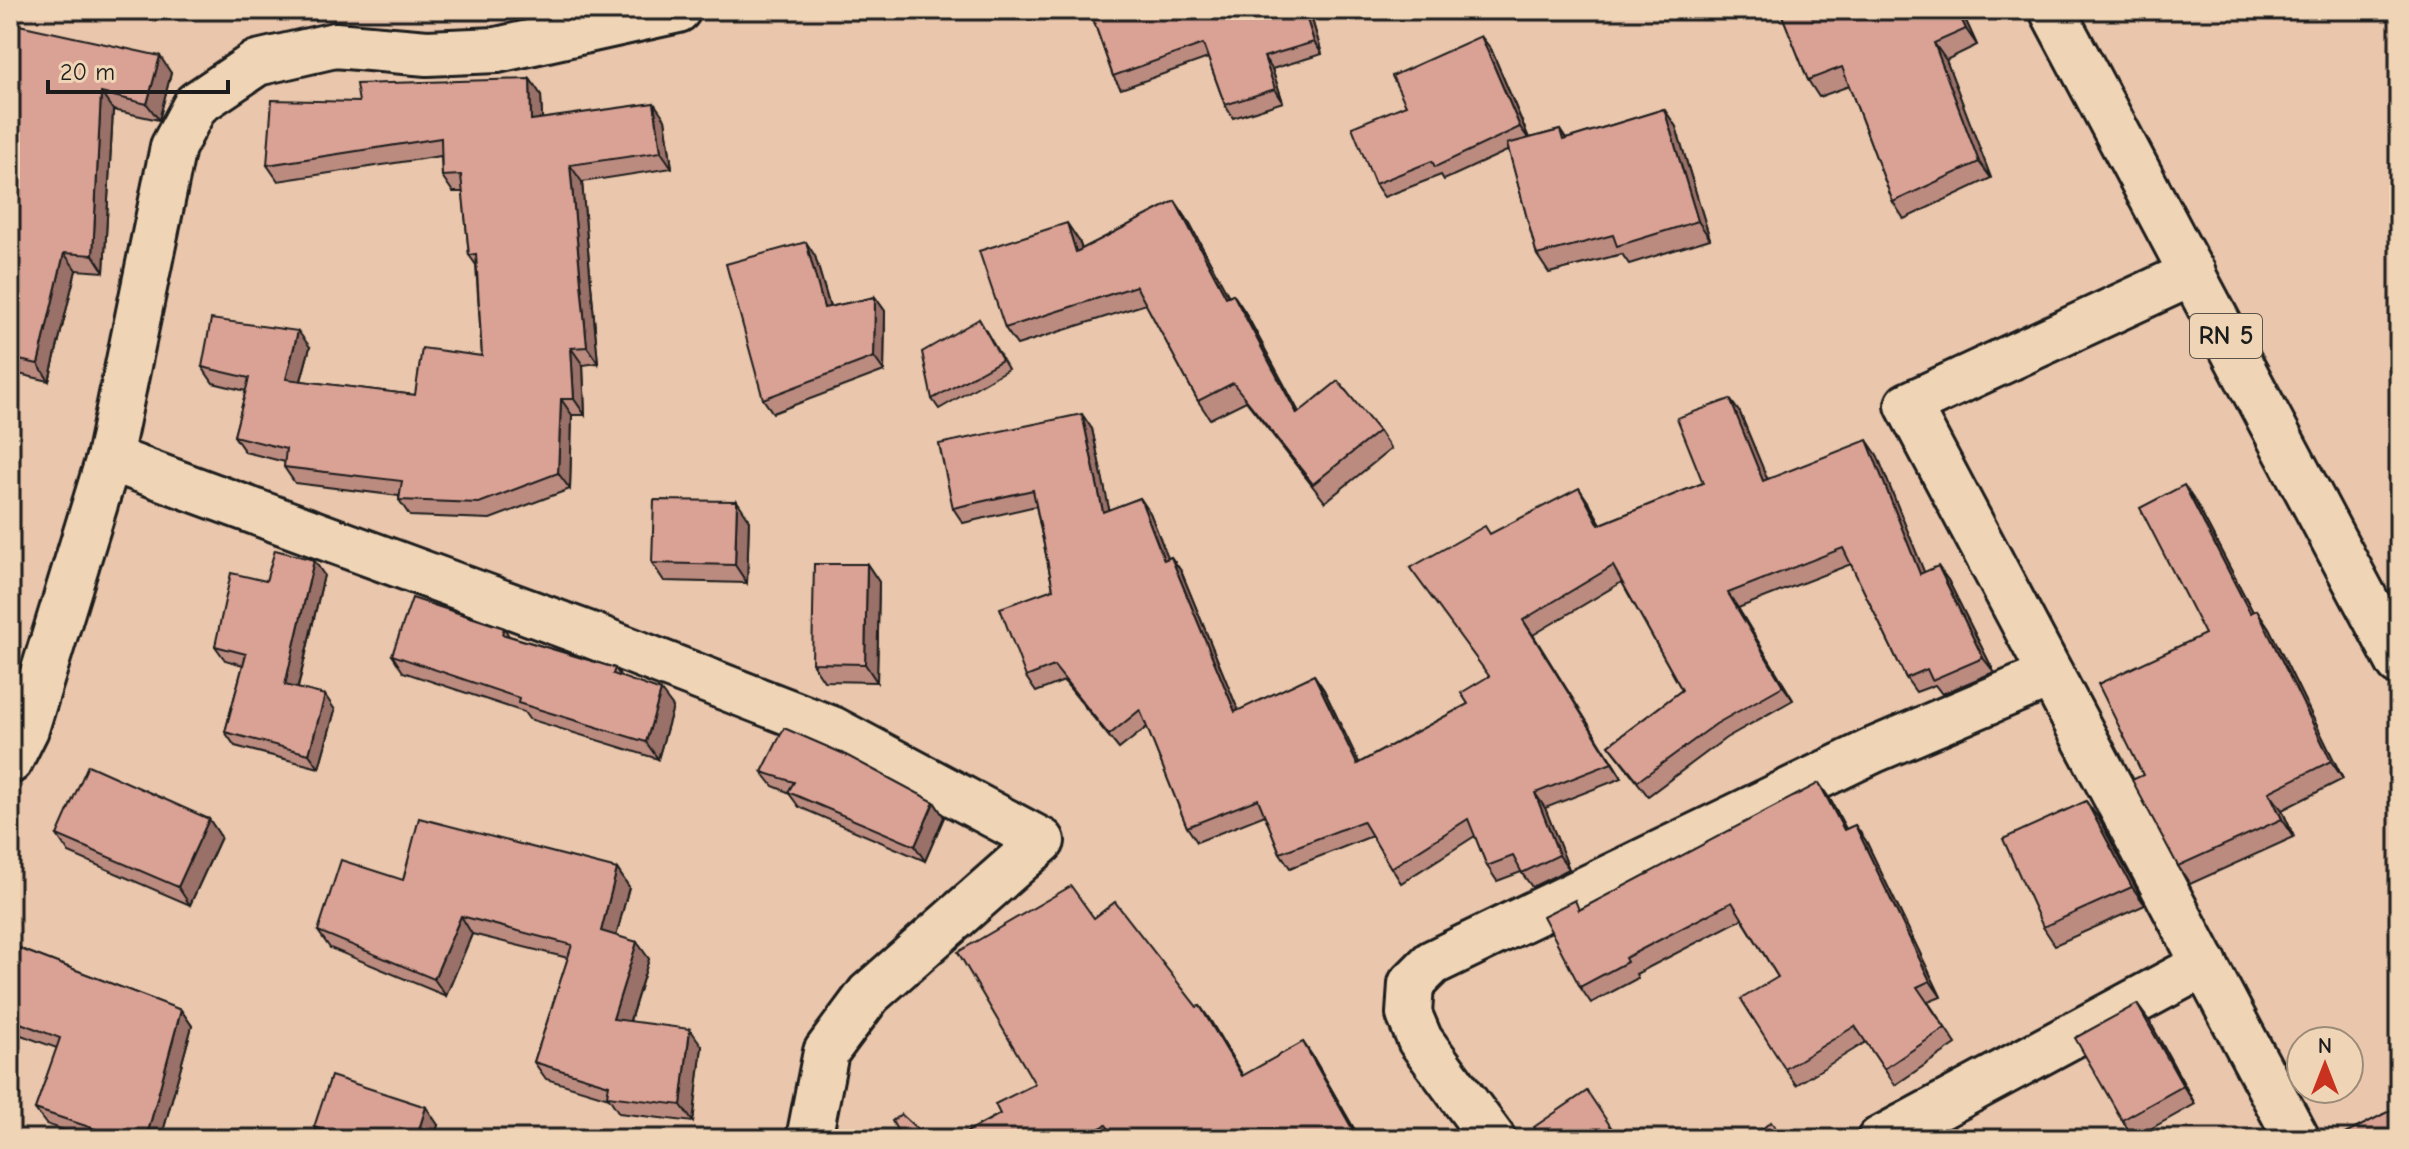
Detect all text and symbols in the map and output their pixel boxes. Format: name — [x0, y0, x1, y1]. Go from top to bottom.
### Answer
scale bar — [48, 44, 228, 94]
text: 20 m — [60, 58, 115, 86]
road number: RN 5 — [2190, 314, 2262, 358]
north arrow — [2285, 1025, 2365, 1105]
text: N — [2318, 1033, 2332, 1059]

